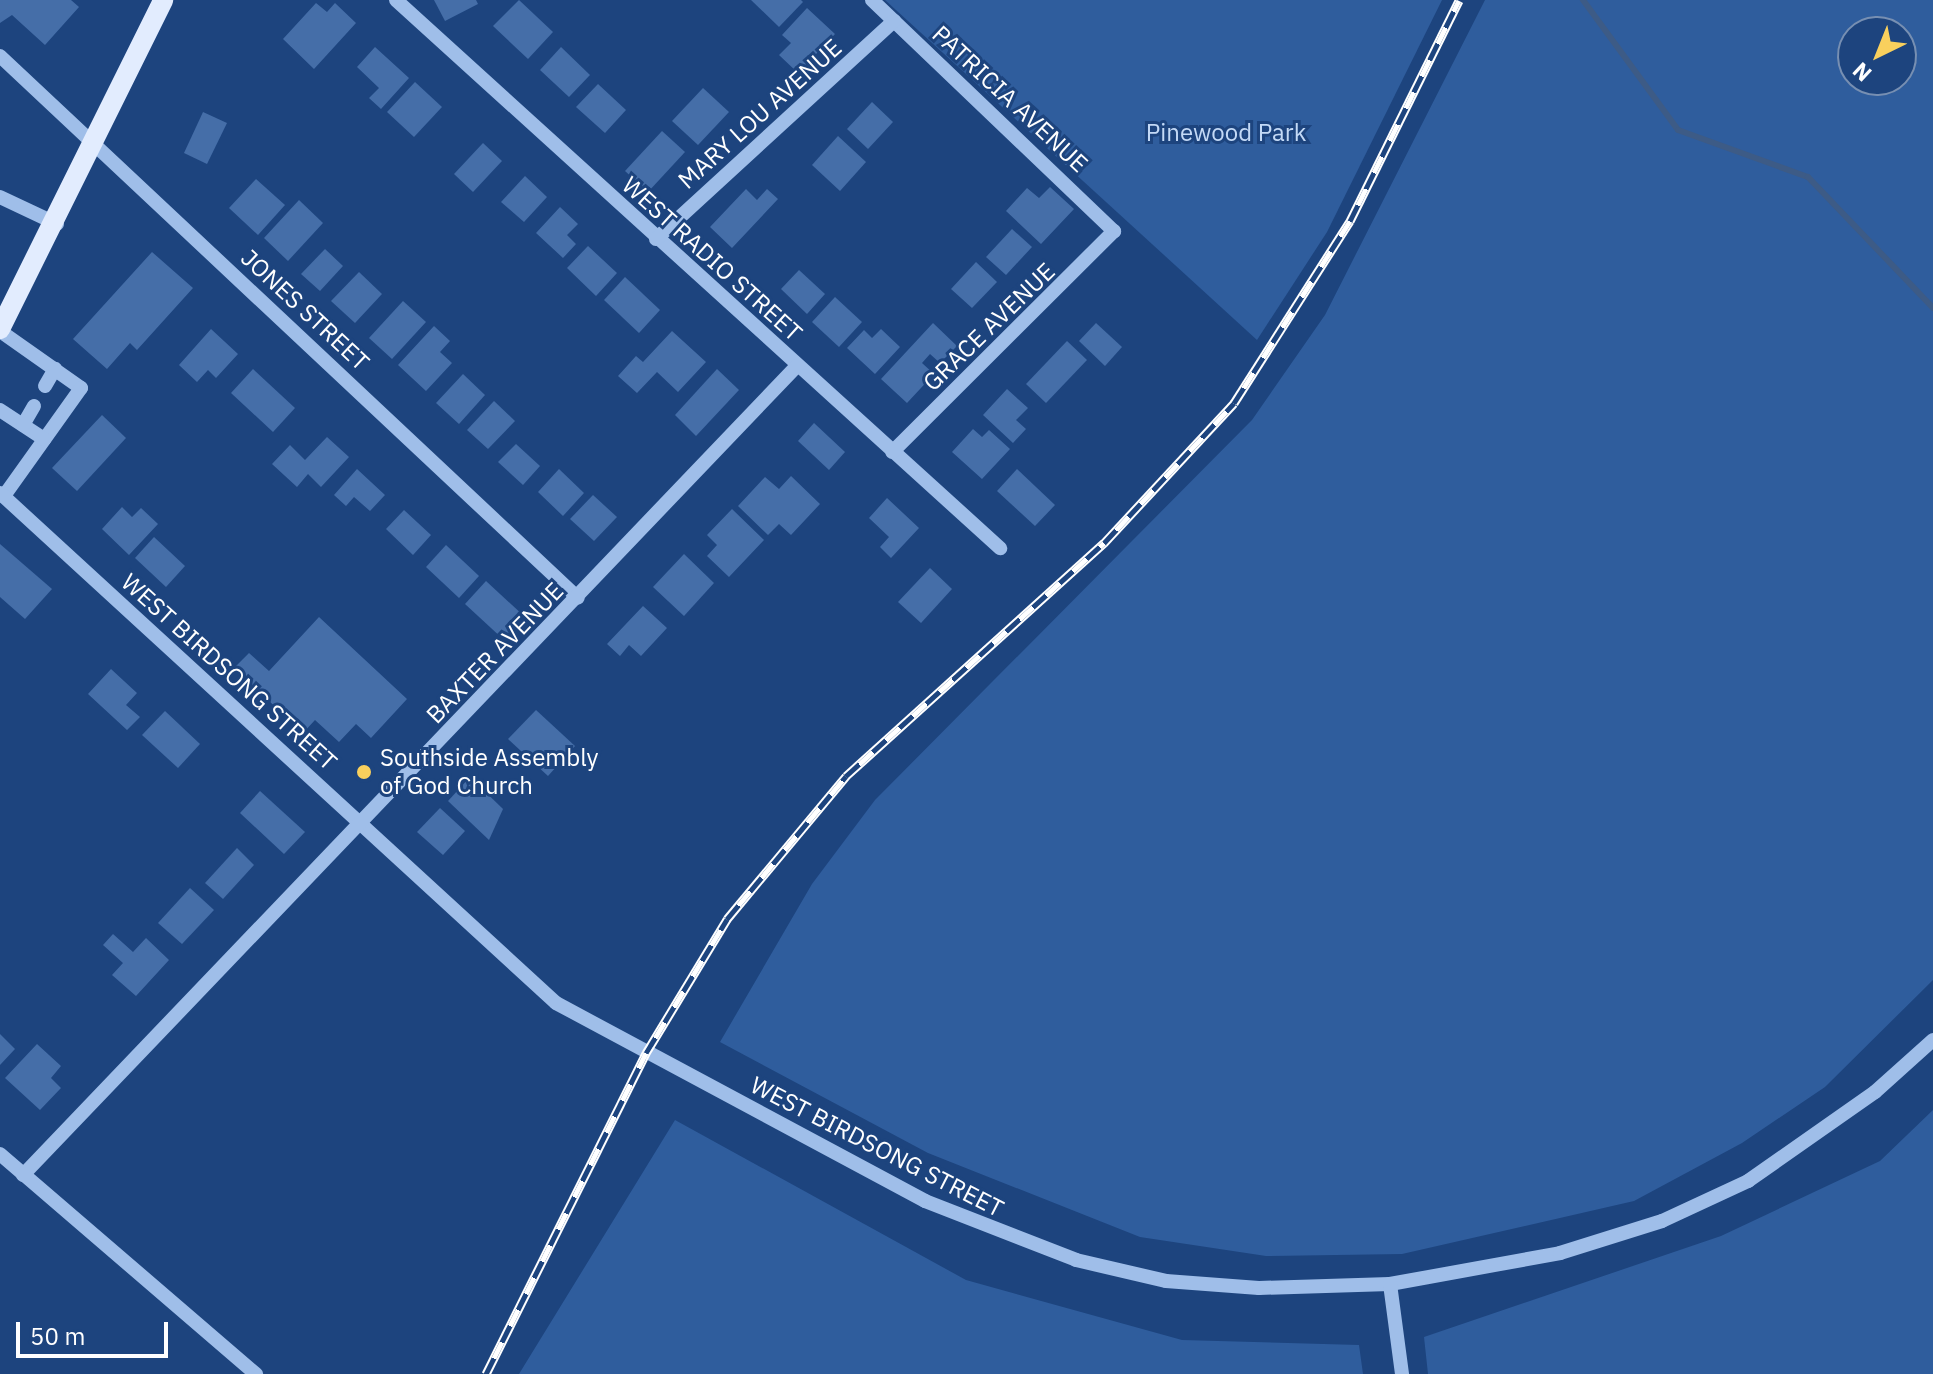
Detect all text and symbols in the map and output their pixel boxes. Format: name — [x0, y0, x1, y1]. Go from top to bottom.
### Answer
north arrow — [1837, 16, 1917, 96]
street label: PATRICIA AVENUE — [926, 20, 1094, 178]
street label: MARY LOU AVENUE — [672, 33, 848, 195]
text: N — [1846, 56, 1877, 88]
park label: Pinewood Park — [1146, 119, 1306, 147]
street label: WEST RADIO STREET — [616, 171, 808, 347]
street label: JONES STREET — [235, 243, 375, 377]
street label: GRACE AVENUE — [917, 257, 1061, 397]
street label: WEST BIRDSONG STREET — [115, 568, 343, 776]
street label: BAXTER AVENUE — [421, 577, 569, 729]
place label: Southside Assembly of God Church — [380, 744, 598, 800]
marker: Southside Assembly of God Church — [355, 763, 373, 781]
street label: WEST BIRDSONG STREET — [746, 1071, 1008, 1223]
scale bar — [20, 1306, 172, 1356]
text: 50 m — [30, 1320, 85, 1352]

